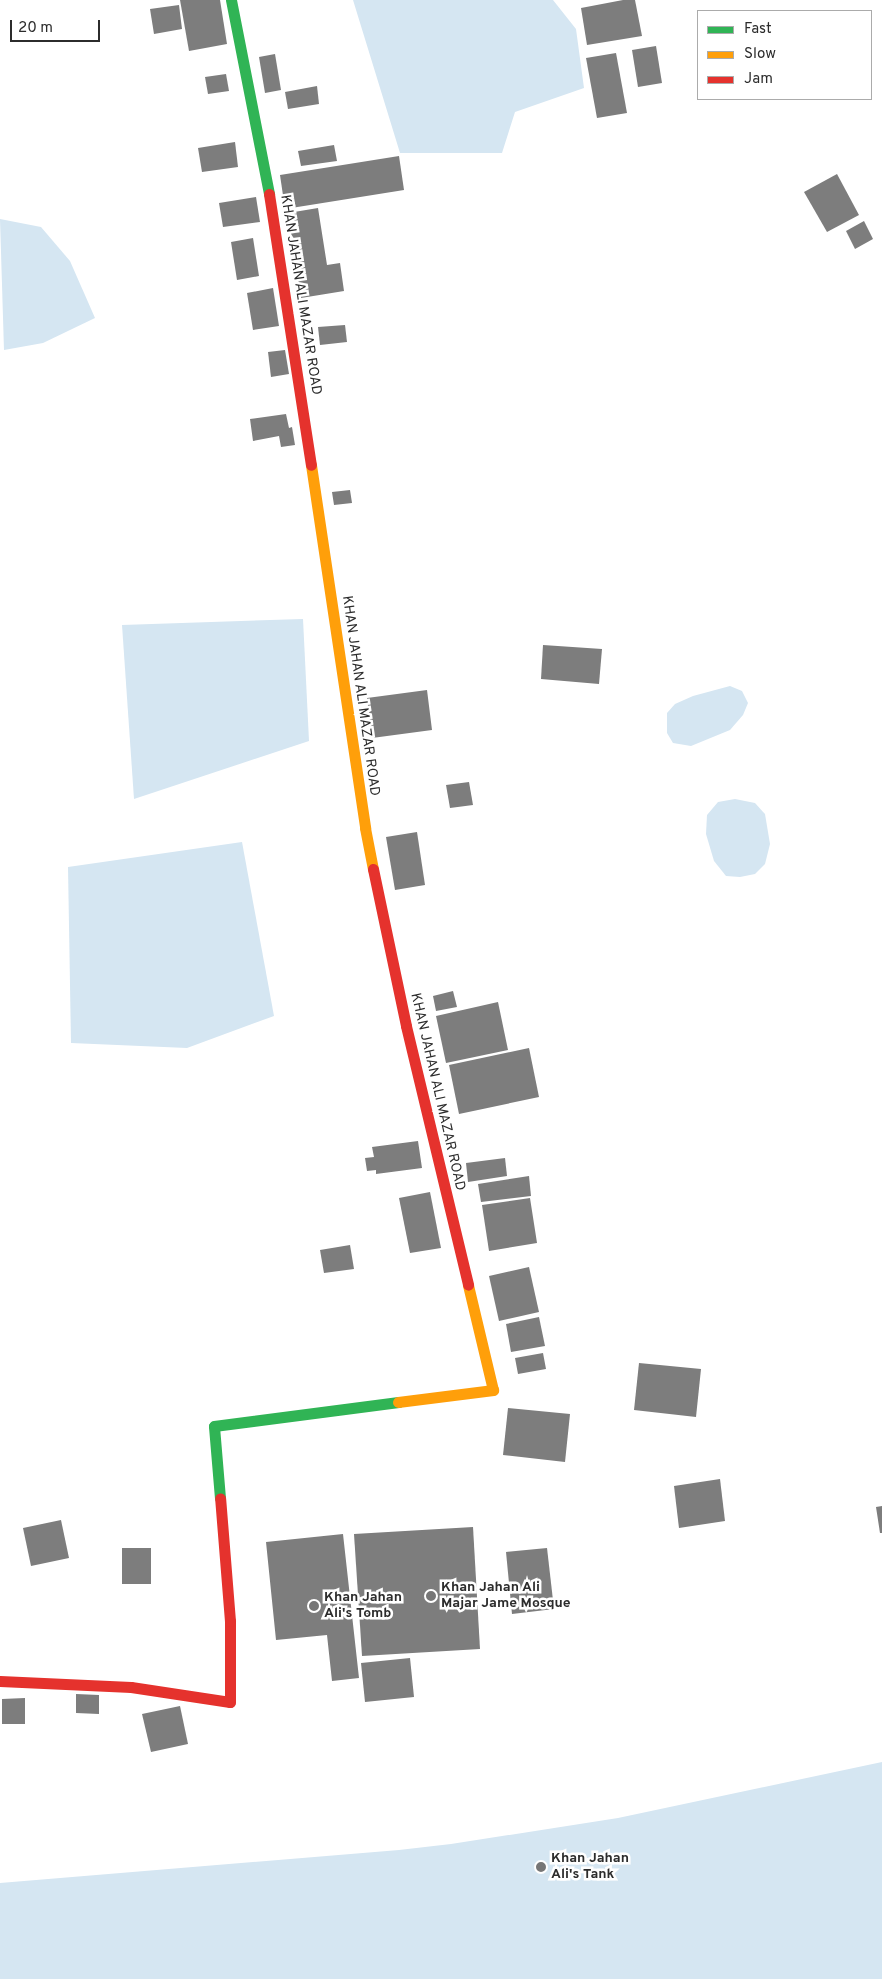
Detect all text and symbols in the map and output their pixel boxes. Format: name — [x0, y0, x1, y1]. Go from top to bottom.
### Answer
scale bar — [12, 10, 102, 42]
legend — [697, 10, 872, 100]
text: 20 m — [18, 19, 53, 38]
text: Fast — [744, 20, 772, 39]
text: Slow — [744, 45, 776, 64]
text: Jam — [744, 70, 773, 89]
street label: KHAN JAHAN ALI MAZAR ROAD — [276, 194, 324, 396]
street label: KHAN JAHAN ALI MAZAR ROAD — [338, 594, 382, 798]
street label: KHAN JAHAN ALI MAZAR ROAD — [406, 991, 468, 1193]
place label: Khan Jahan Ali Majar Jame Mosque — [441, 1580, 571, 1612]
place label: Khan Jahan Ali's Tomb — [324, 1590, 402, 1622]
marker: Khan Jahan Ali Majar Jame Mosque — [425, 1590, 437, 1602]
marker: Khan Jahan Ali's Tomb — [308, 1600, 320, 1612]
place label: Khan Jahan Ali's Tank — [551, 1851, 629, 1884]
marker: Khan Jahan Ali's Tank — [535, 1861, 547, 1873]

